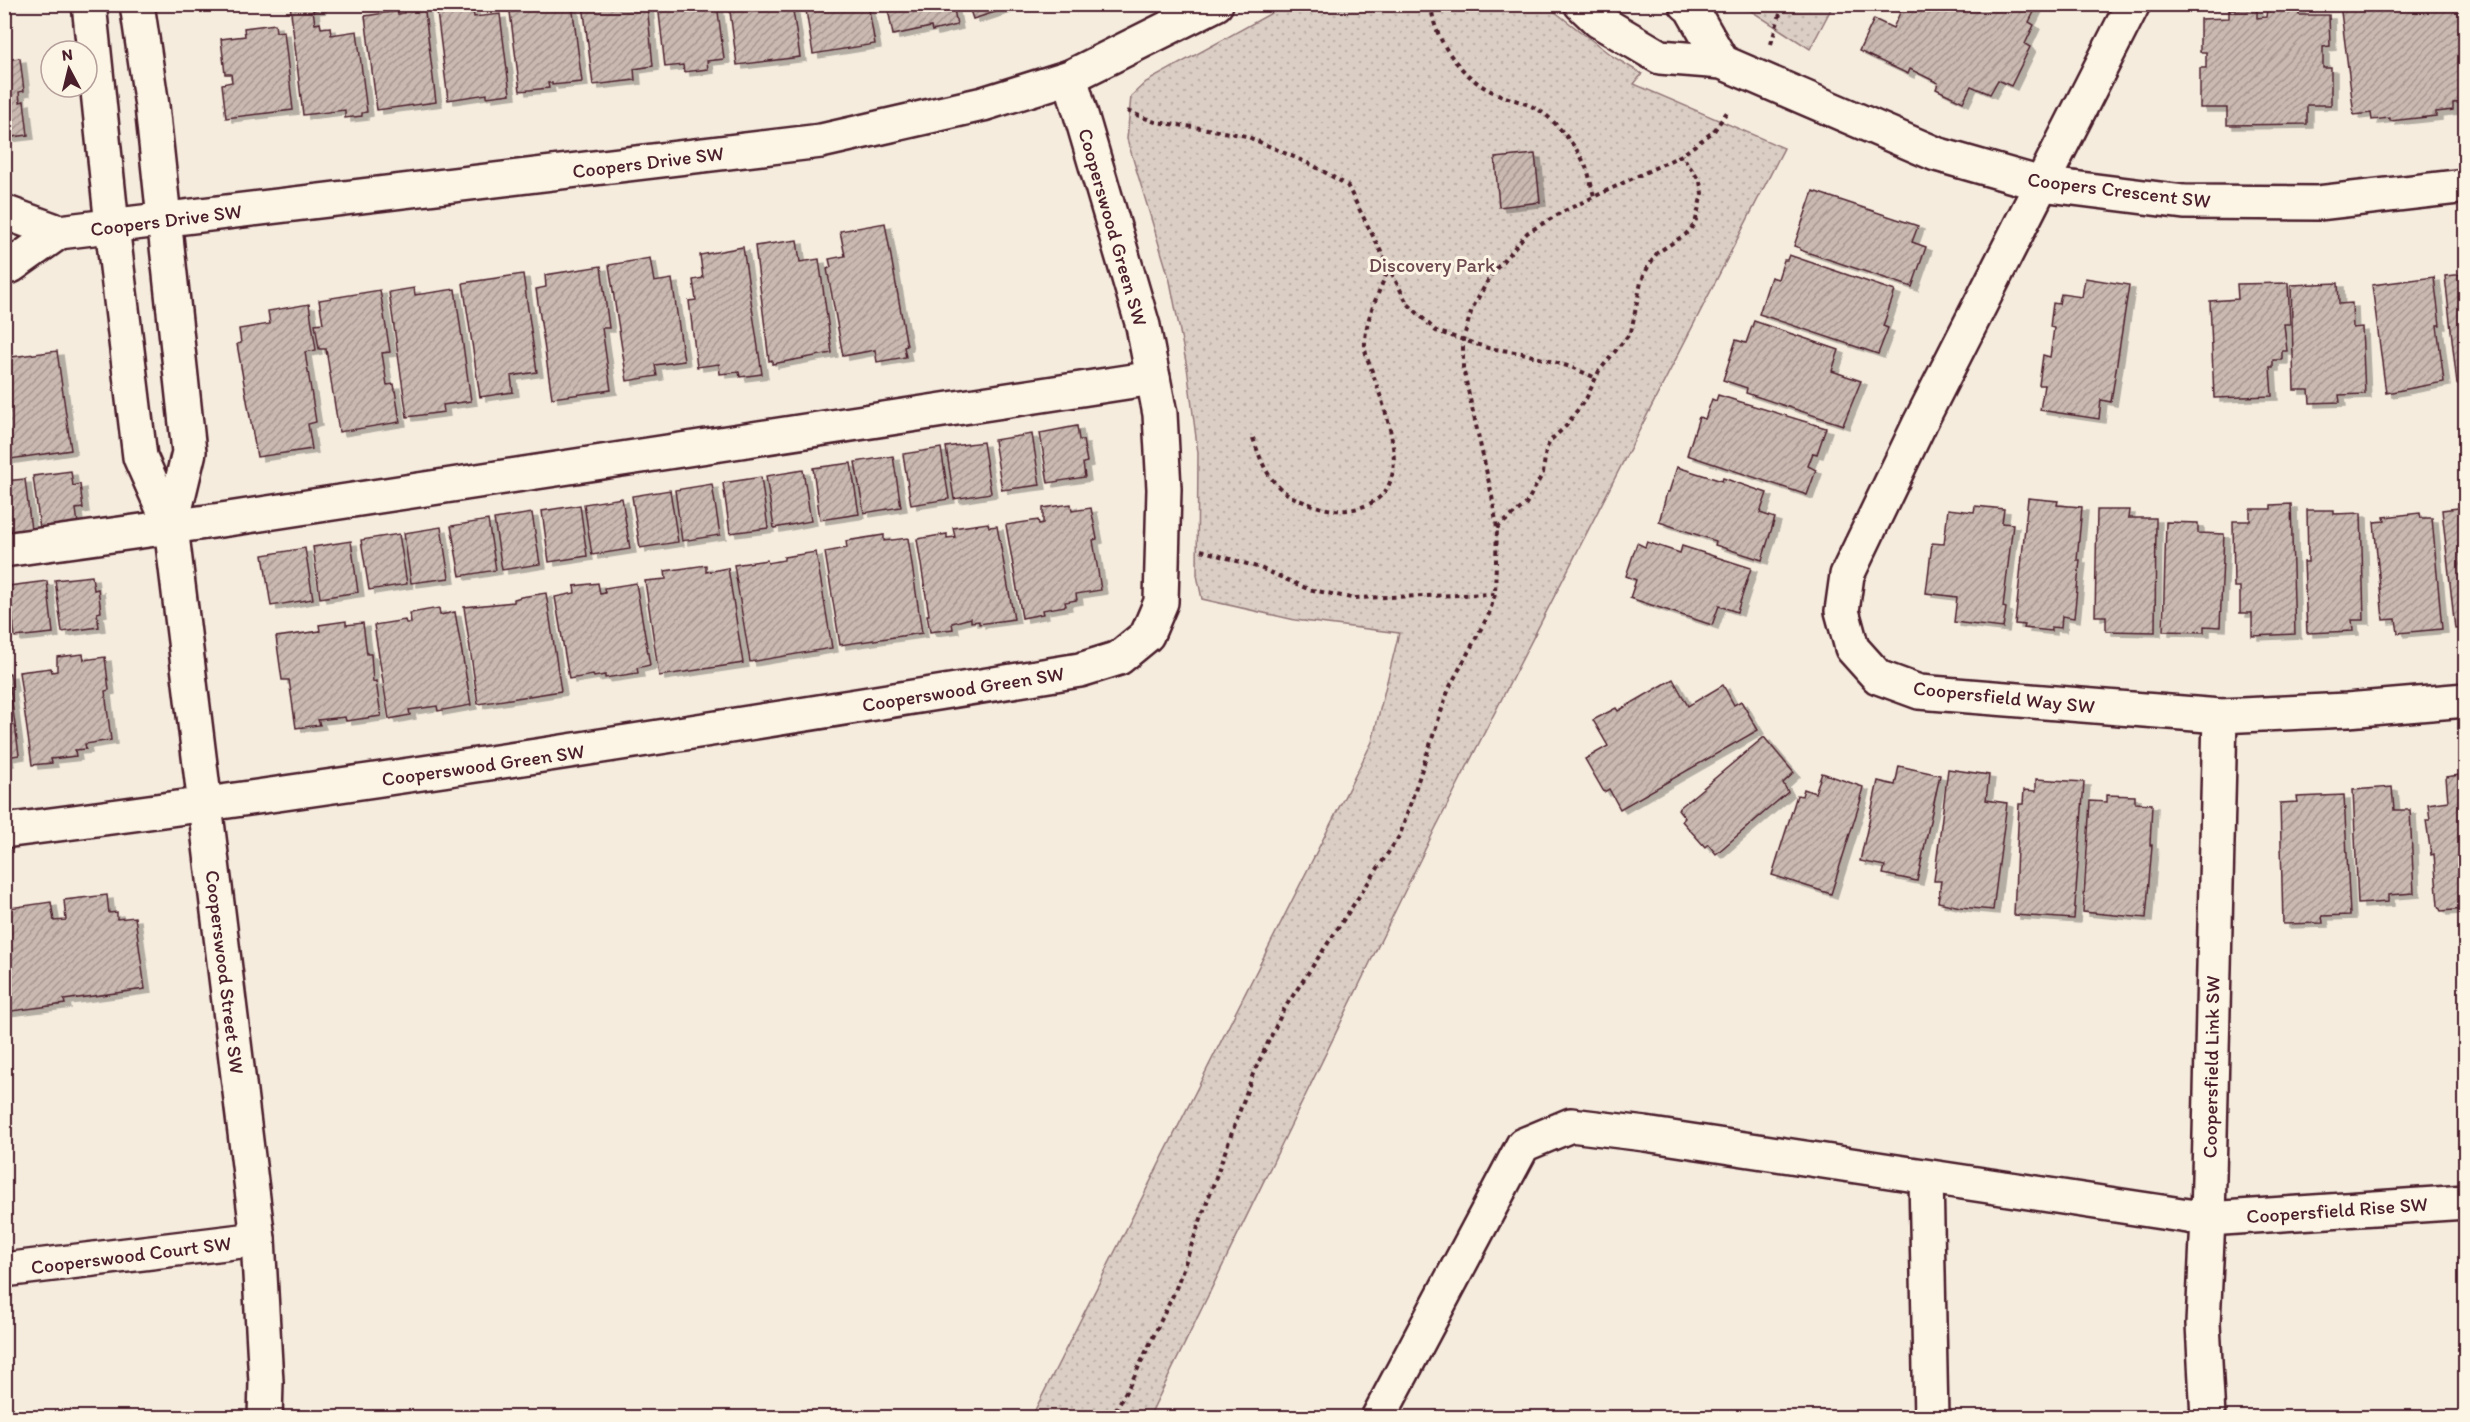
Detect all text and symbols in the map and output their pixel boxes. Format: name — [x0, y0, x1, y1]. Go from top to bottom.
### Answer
north arrow — [39, 39, 99, 99]
text: N — [61, 45, 74, 65]
street label: Cooperswood Green SW — [1073, 125, 1153, 329]
street label: Coopers Drive SW — [571, 141, 725, 183]
street label: Coopers Crescent SW — [2026, 167, 2212, 213]
street label: Coopers Drive SW — [89, 199, 243, 241]
park label: Discovery Park — [1369, 253, 1496, 277]
street label: Cooperswood Green SW — [860, 661, 1066, 717]
street label: Coopersfield Way SW — [1912, 676, 2096, 718]
street label: Cooperswood Green SW — [380, 739, 586, 791]
street label: Cooperswood Street SW — [201, 869, 249, 1075]
street label: Coopersfield Link SW — [2197, 975, 2225, 1159]
street label: Coopersfield Rise SW — [2245, 1192, 2429, 1228]
street label: Cooperswood Court SW — [29, 1231, 233, 1279]

